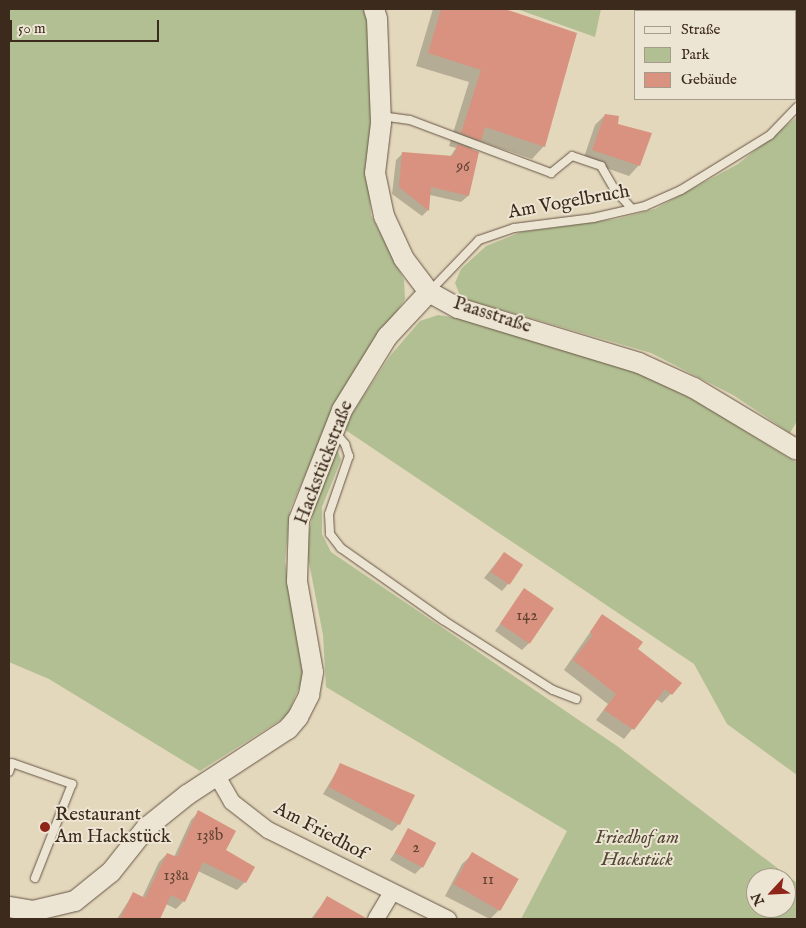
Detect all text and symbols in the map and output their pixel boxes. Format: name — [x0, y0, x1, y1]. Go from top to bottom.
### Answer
scale bar — [12, 10, 161, 42]
legend — [634, 10, 796, 100]
text: 50 m — [18, 19, 46, 38]
text: Straße — [681, 20, 720, 39]
text: Park — [681, 45, 710, 64]
text: Gebäude — [681, 70, 737, 89]
house number: 96 — [456, 157, 470, 177]
street label: Am Vogelbruch — [507, 181, 631, 225]
street label: Paasstraße — [450, 293, 534, 339]
street label: Hackstückstraße — [291, 398, 359, 528]
house number: 142 — [516, 606, 538, 626]
street label: Am Friedhof — [270, 798, 370, 866]
place label: Restaurant Am Hackstück — [55, 805, 171, 849]
marker: Restaurant Am Hackstück — [39, 821, 51, 833]
house number: 138b — [197, 826, 223, 846]
park label: Friedhof am Hackstück — [595, 828, 679, 872]
house number: 2 — [412, 838, 420, 858]
house number: 138a — [163, 866, 189, 886]
north arrow — [746, 868, 796, 918]
house number: 11 — [482, 870, 494, 890]
text: N — [748, 890, 769, 908]

